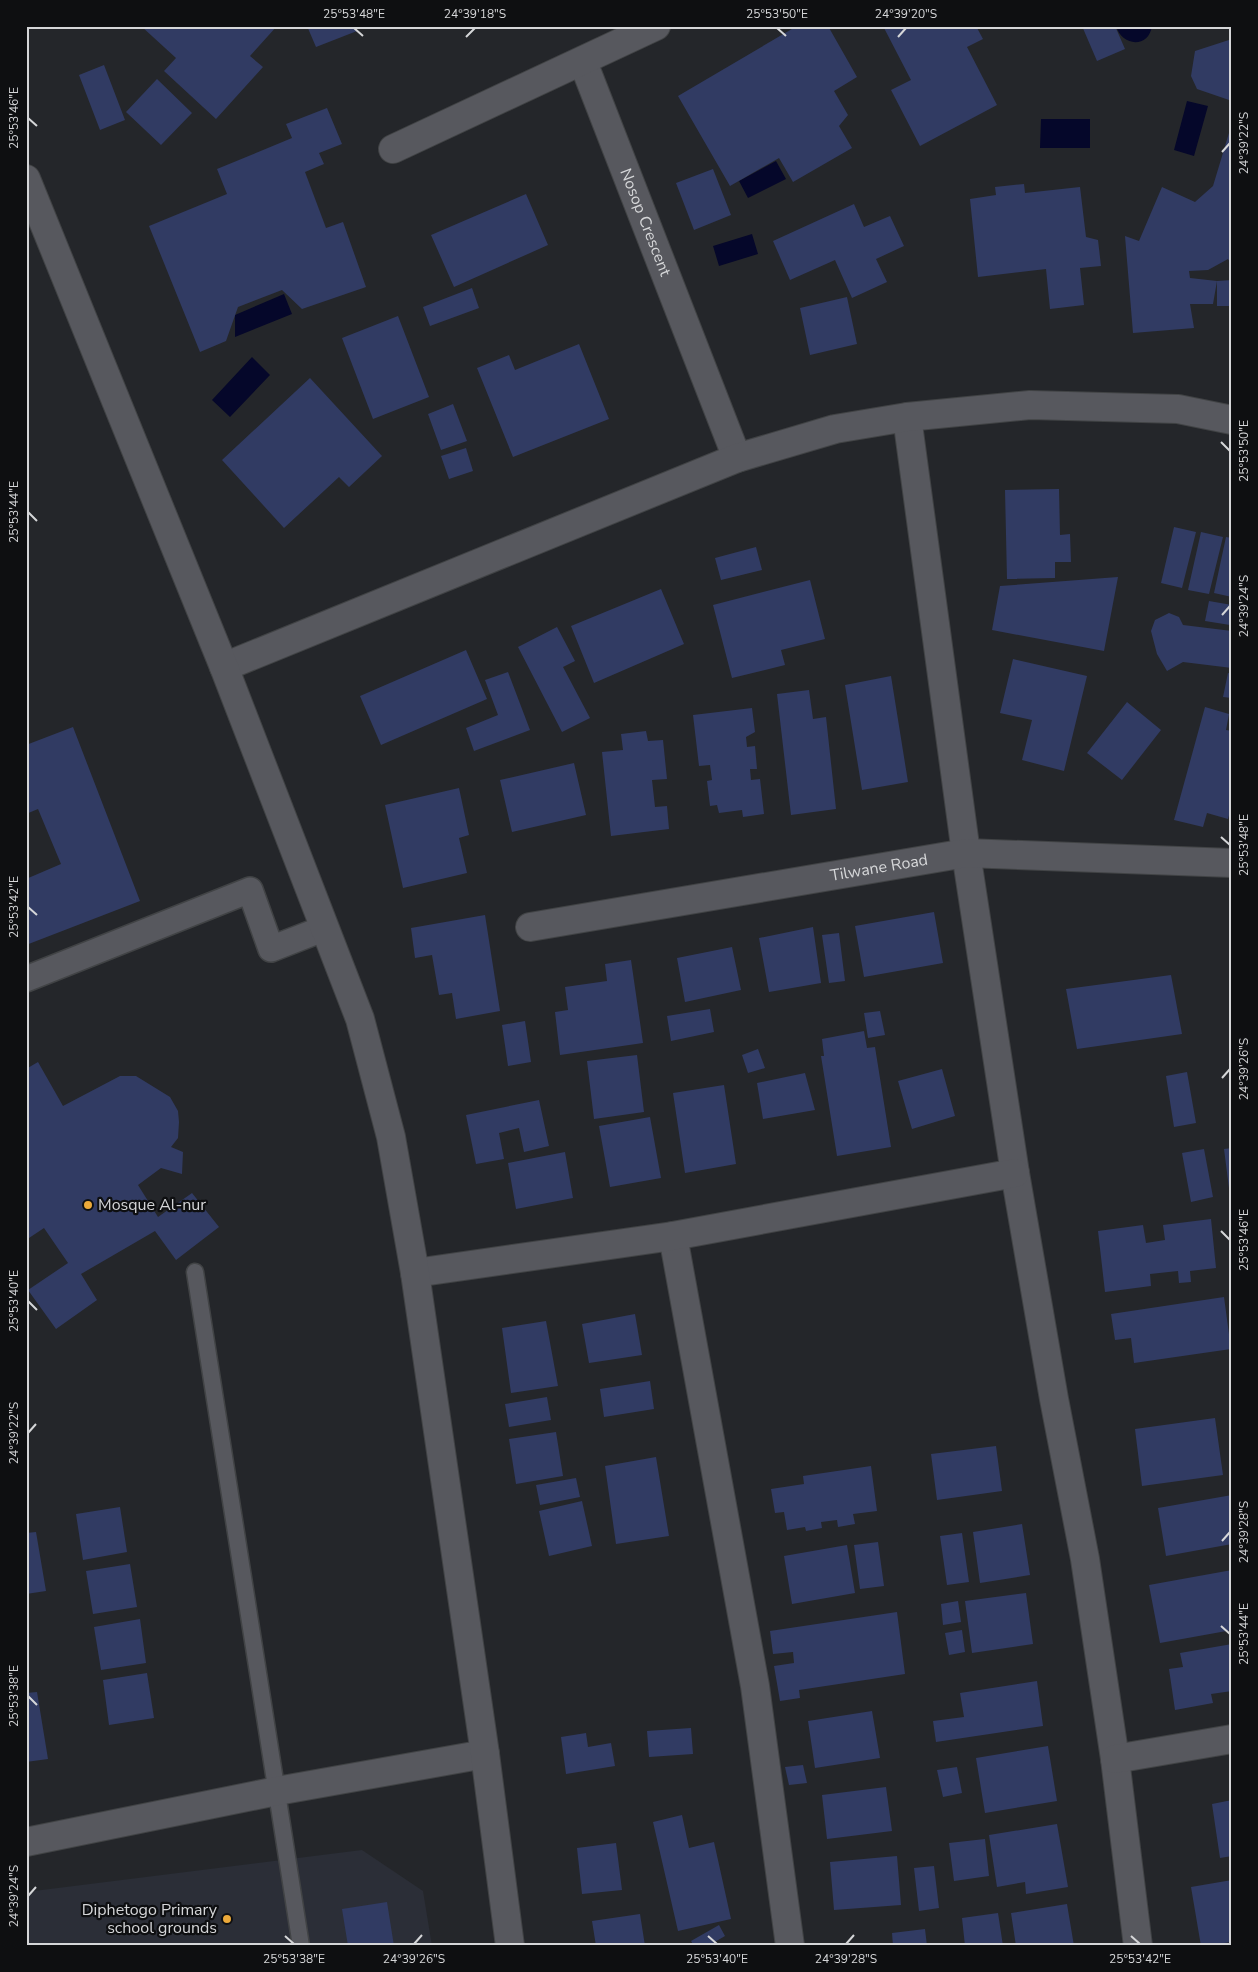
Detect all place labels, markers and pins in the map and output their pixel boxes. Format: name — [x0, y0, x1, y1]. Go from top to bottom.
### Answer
place label: Mosque Al-nur — [98, 1194, 206, 1216]
marker: Mosque Al-nur — [82, 1199, 94, 1211]
place label: Diphetogo Primary school grounds — [82, 1899, 218, 1939]
marker: Diphetogo Primary school grounds — [221, 1913, 233, 1925]

